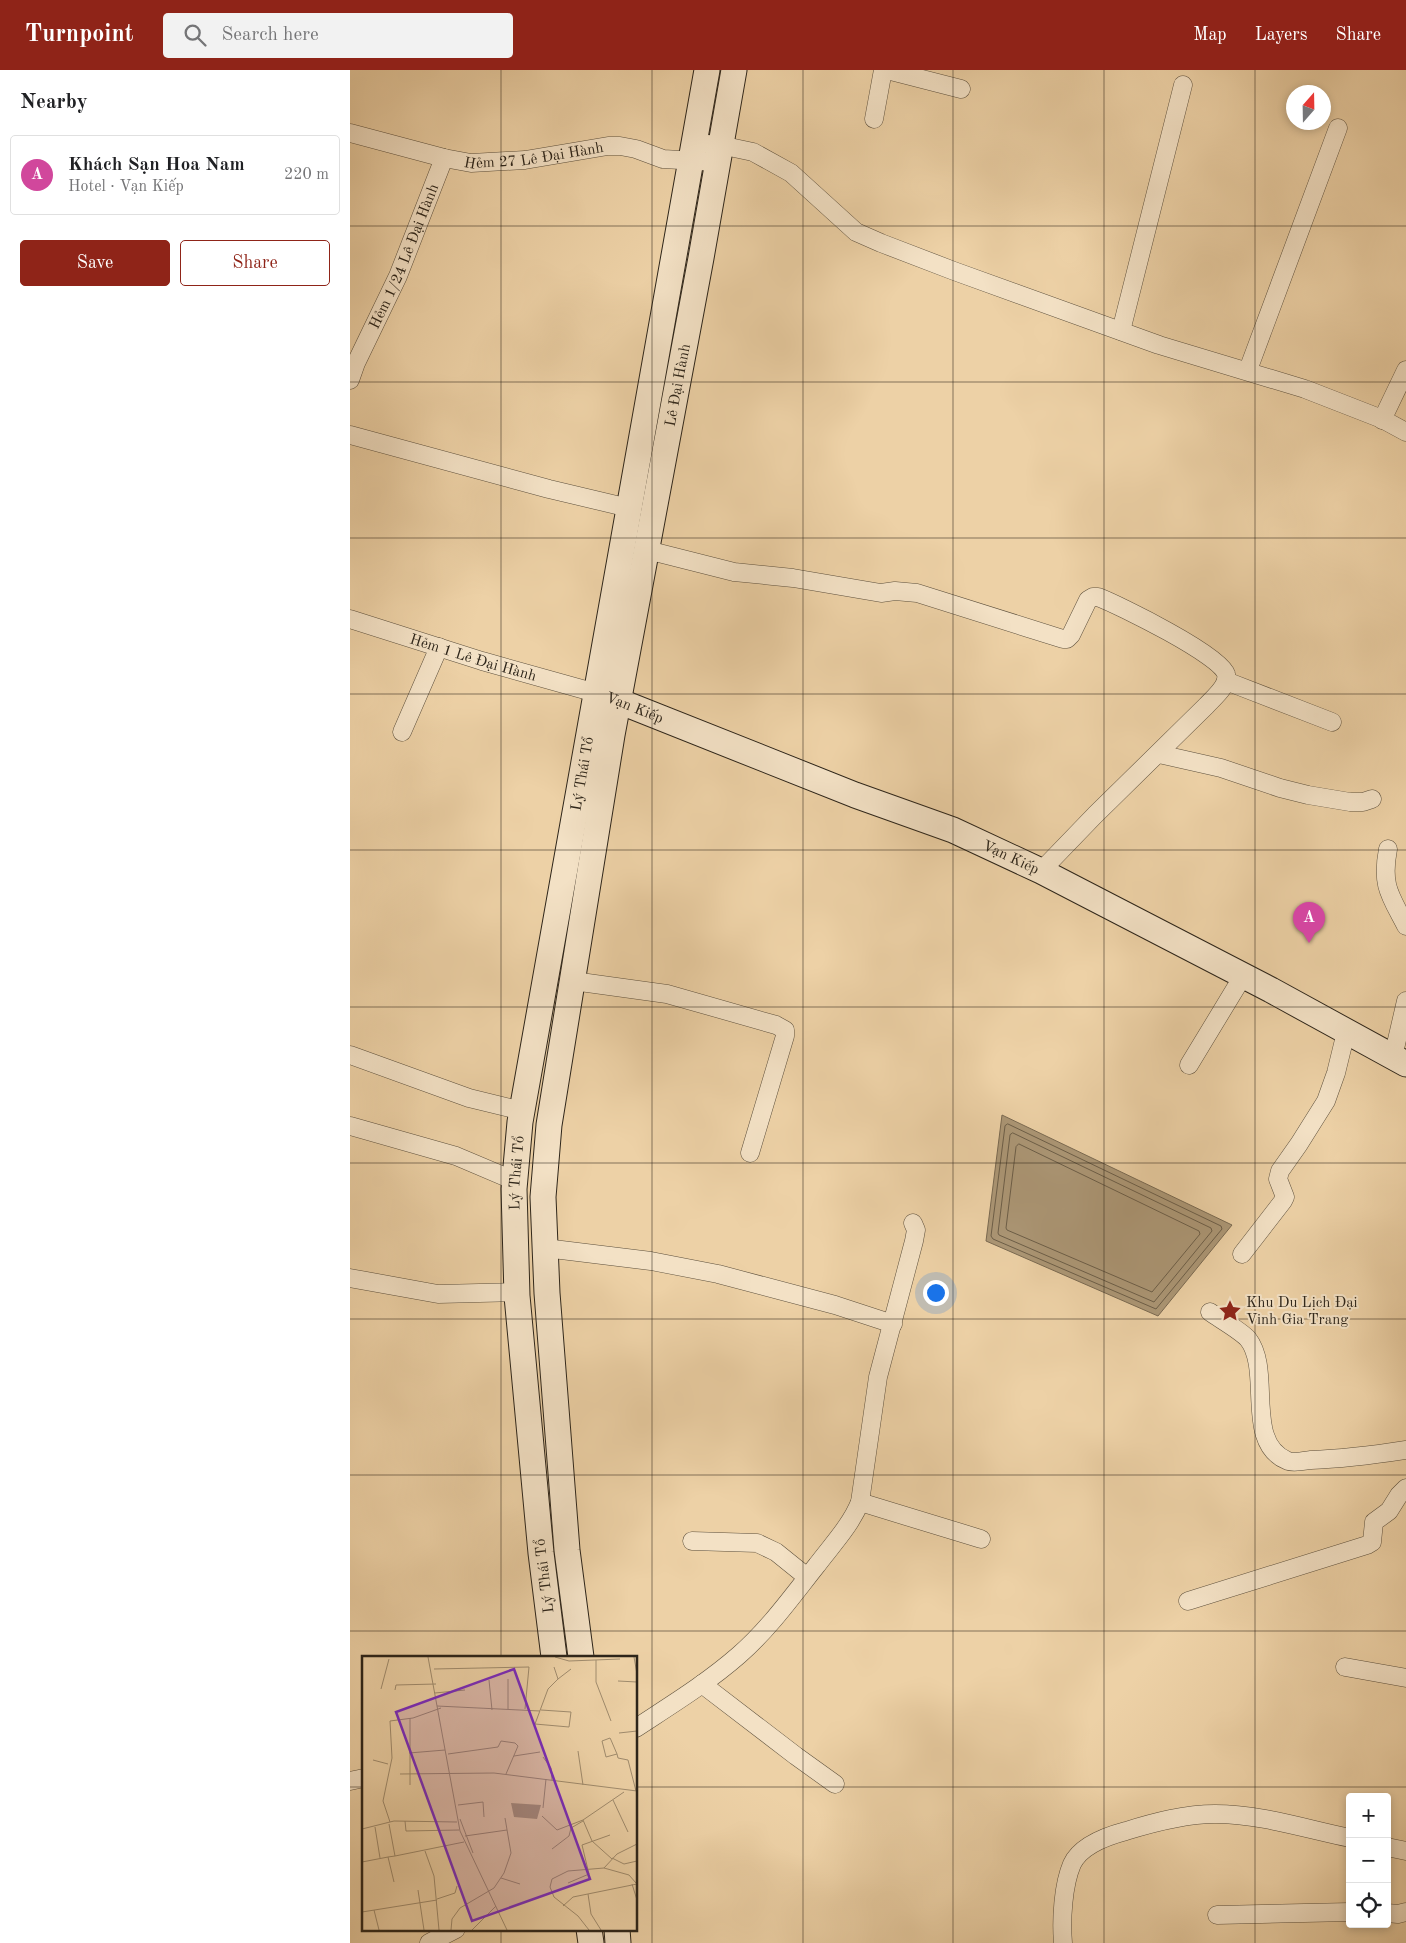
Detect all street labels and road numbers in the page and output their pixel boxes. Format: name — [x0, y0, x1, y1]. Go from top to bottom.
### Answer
street label: Hẻm 27 Lê Đại Hành — [463, 141, 605, 173]
street label: Hẻm 1/24 Lê Đại Hành — [368, 182, 442, 332]
street label: Lê Đại Hành — [664, 343, 694, 428]
street label: Hẻm 1 Lê Đại Hành — [407, 632, 538, 685]
street label: Vạn Kiếp — [603, 691, 665, 727]
street label: Lý Thái Tổ — [569, 735, 597, 812]
street label: Vạn Kiếp — [980, 839, 1041, 878]
street label: Lý Thái Tổ — [508, 1135, 528, 1211]
street label: Lý Thái Tổ — [531, 1538, 557, 1614]

